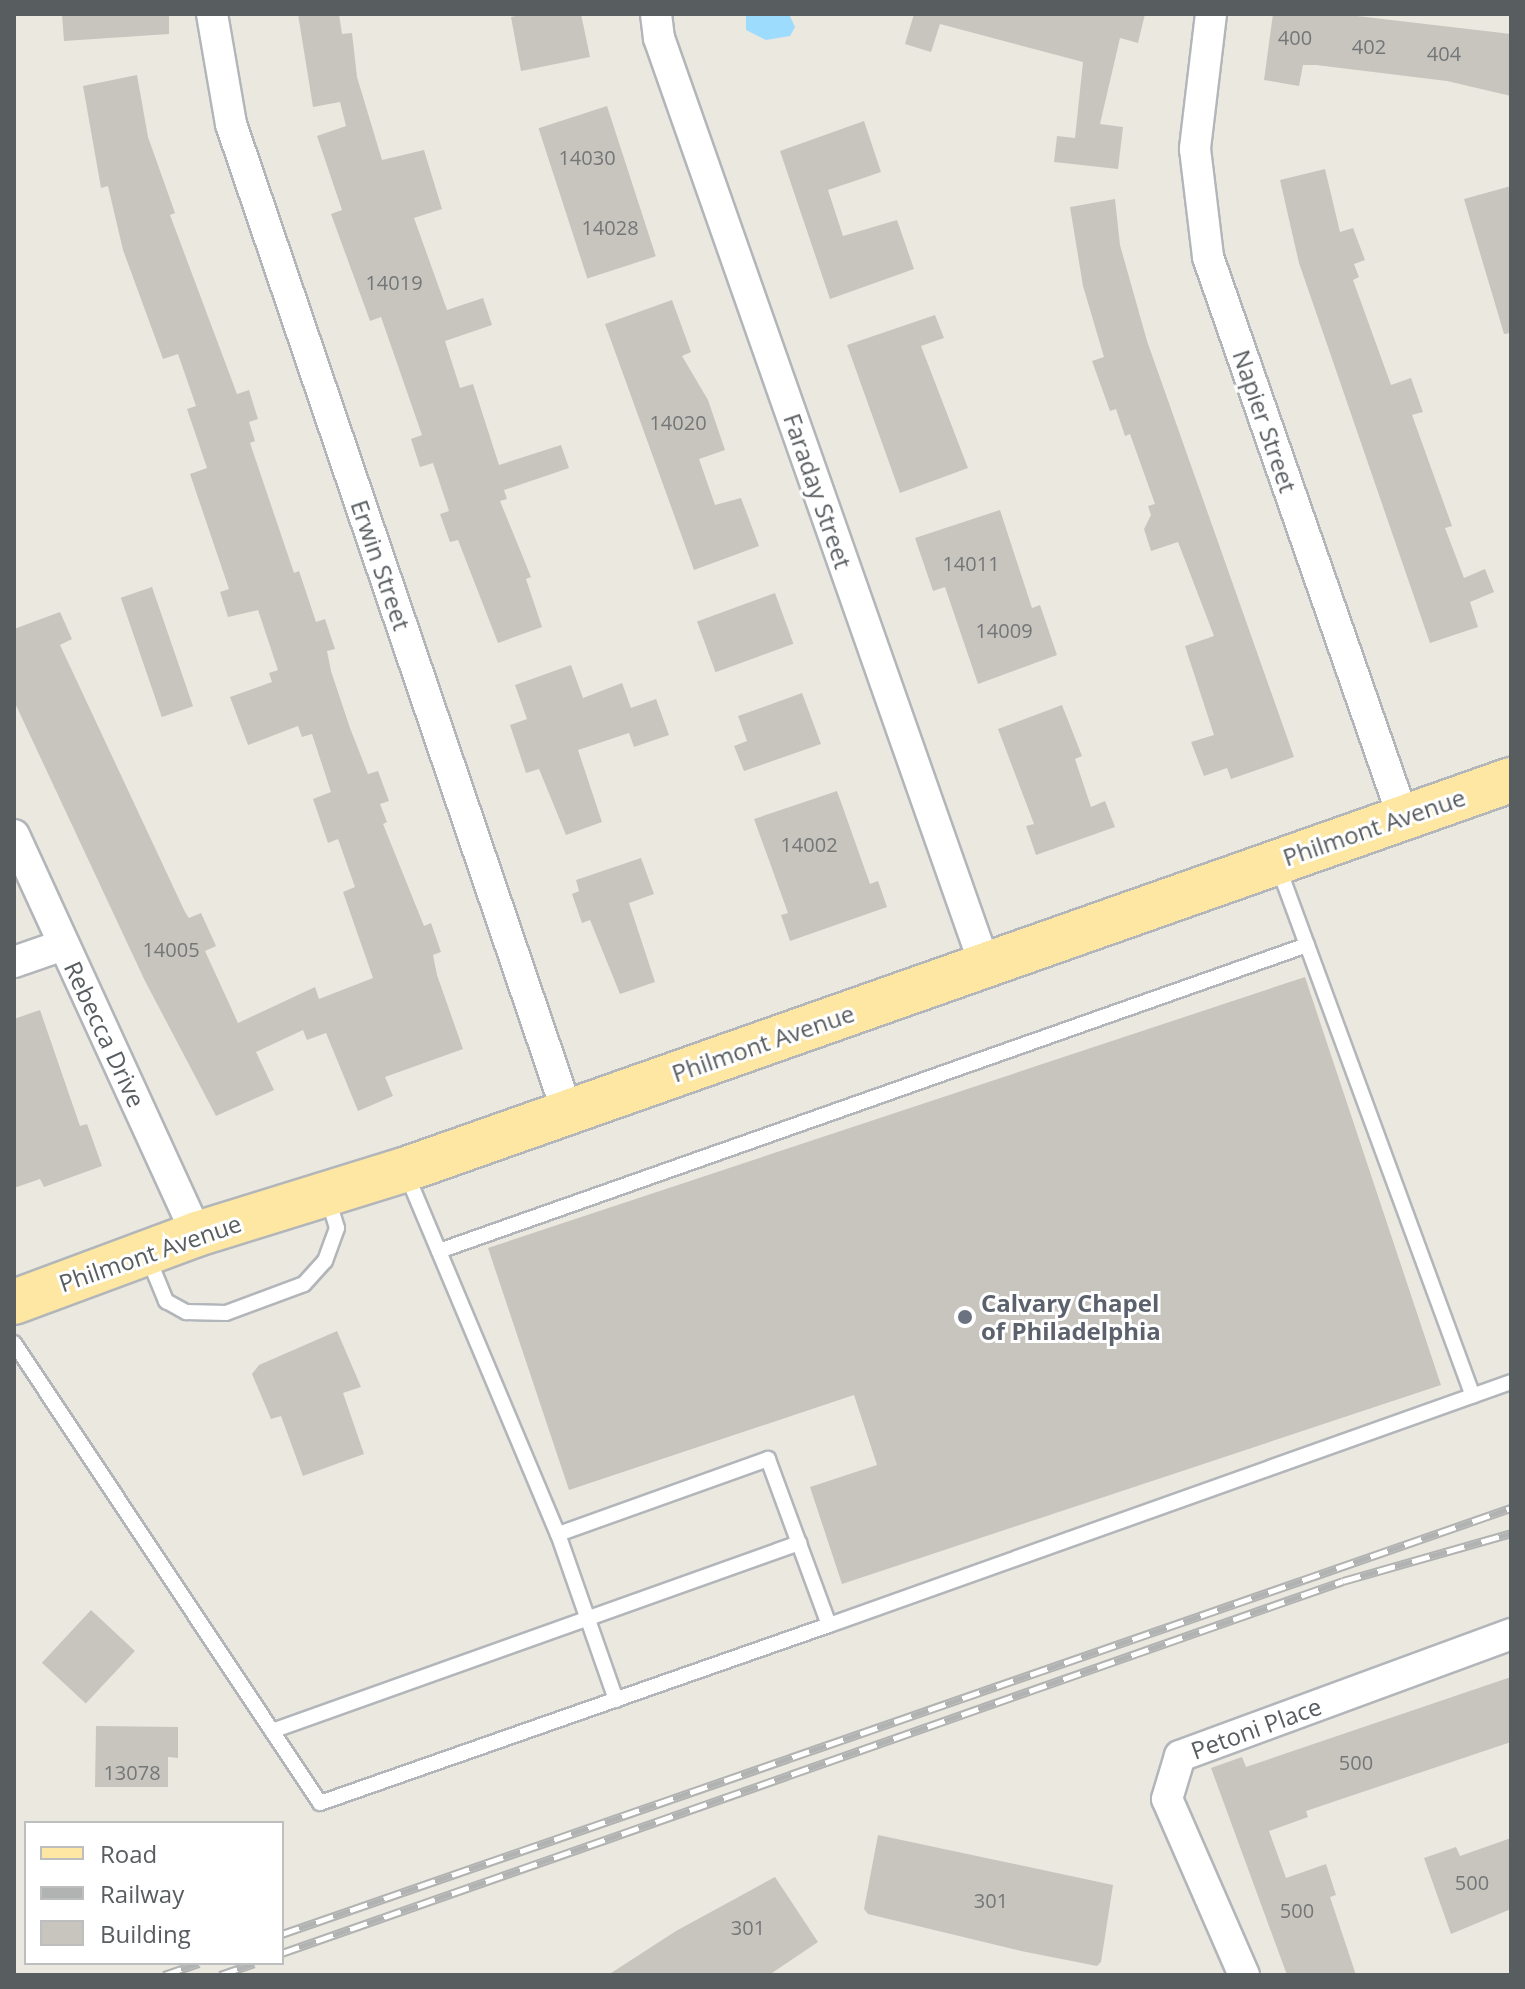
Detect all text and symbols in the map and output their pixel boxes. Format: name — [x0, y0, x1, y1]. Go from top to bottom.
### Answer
house number: 400 — [1278, 25, 1312, 49]
house number: 402 — [1352, 34, 1386, 58]
house number: 404 — [1427, 41, 1461, 65]
house number: 14030 — [558, 145, 616, 169]
house number: 14028 — [581, 215, 639, 239]
house number: 14019 — [365, 270, 423, 294]
street label: Napier Street — [1227, 346, 1303, 496]
house number: 14020 — [649, 410, 707, 434]
street label: Faraday Street — [778, 410, 858, 572]
street label: Erwin Street — [345, 496, 417, 634]
house number: 14011 — [942, 551, 1000, 575]
house number: 14009 — [975, 618, 1033, 642]
street label: Philmont Avenue — [1279, 782, 1469, 872]
house number: 14002 — [780, 832, 838, 856]
house number: 14005 — [142, 937, 200, 961]
street label: Rebecca Drive — [59, 956, 151, 1112]
street label: Philmont Avenue — [668, 998, 858, 1088]
street label: Philmont Avenue — [55, 1208, 245, 1298]
place label: Calvary Chapel of Philadelphia — [981, 1289, 1161, 1345]
marker: Calvary Chapel of Philadelphia — [956, 1308, 974, 1326]
street label: Petoni Place — [1187, 1691, 1325, 1765]
house number: 500 — [1339, 1750, 1373, 1774]
house number: 13078 — [103, 1760, 161, 1784]
legend — [24, 1821, 284, 1965]
text: Road — [100, 1837, 157, 1870]
house number: 500 — [1455, 1870, 1489, 1894]
text: Railway — [100, 1877, 184, 1910]
house number: 301 — [974, 1888, 1008, 1912]
house number: 500 — [1280, 1898, 1314, 1922]
house number: 301 — [731, 1915, 765, 1939]
text: Building — [100, 1917, 191, 1950]

